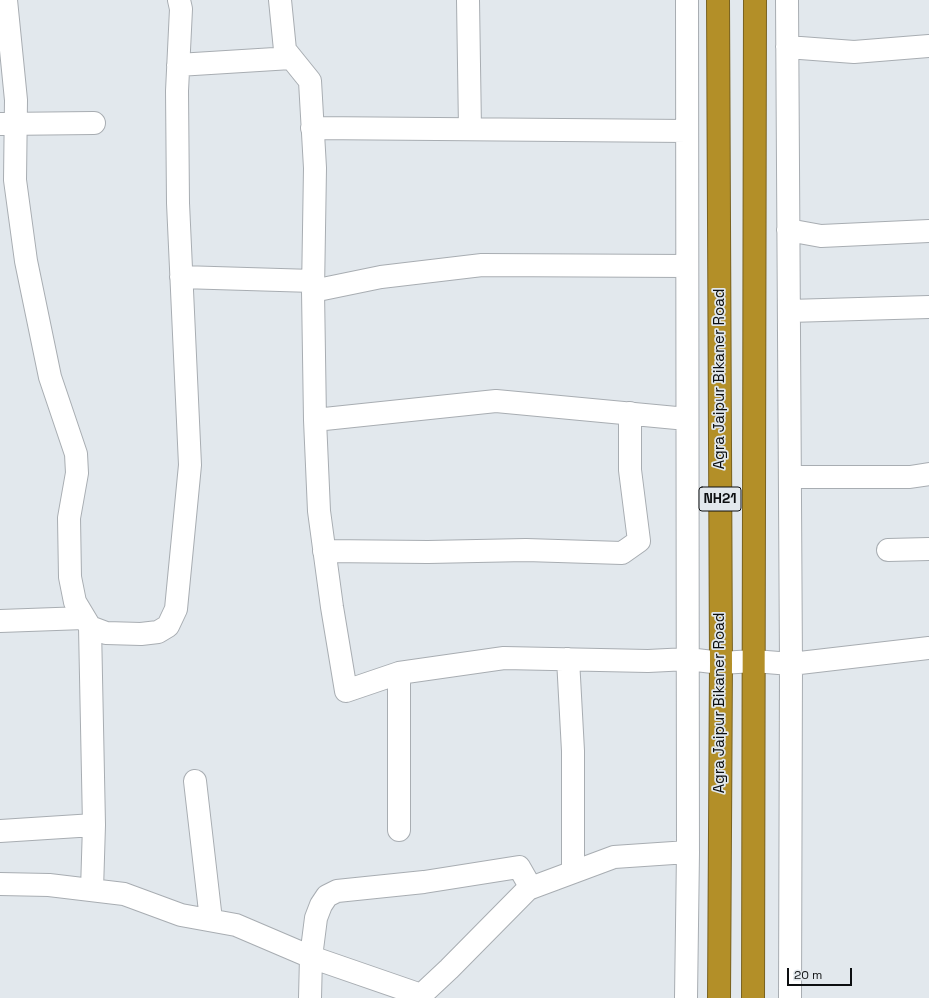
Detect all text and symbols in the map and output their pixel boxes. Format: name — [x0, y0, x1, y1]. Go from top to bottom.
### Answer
street label: Agra Jaipur Bikaner Road — [711, 289, 729, 469]
road number: NH21 — [699, 487, 741, 511]
street label: Agra Jaipur Bikaner Road — [711, 613, 729, 793]
scale bar — [789, 960, 854, 986]
text: 20 m — [794, 967, 822, 983]

